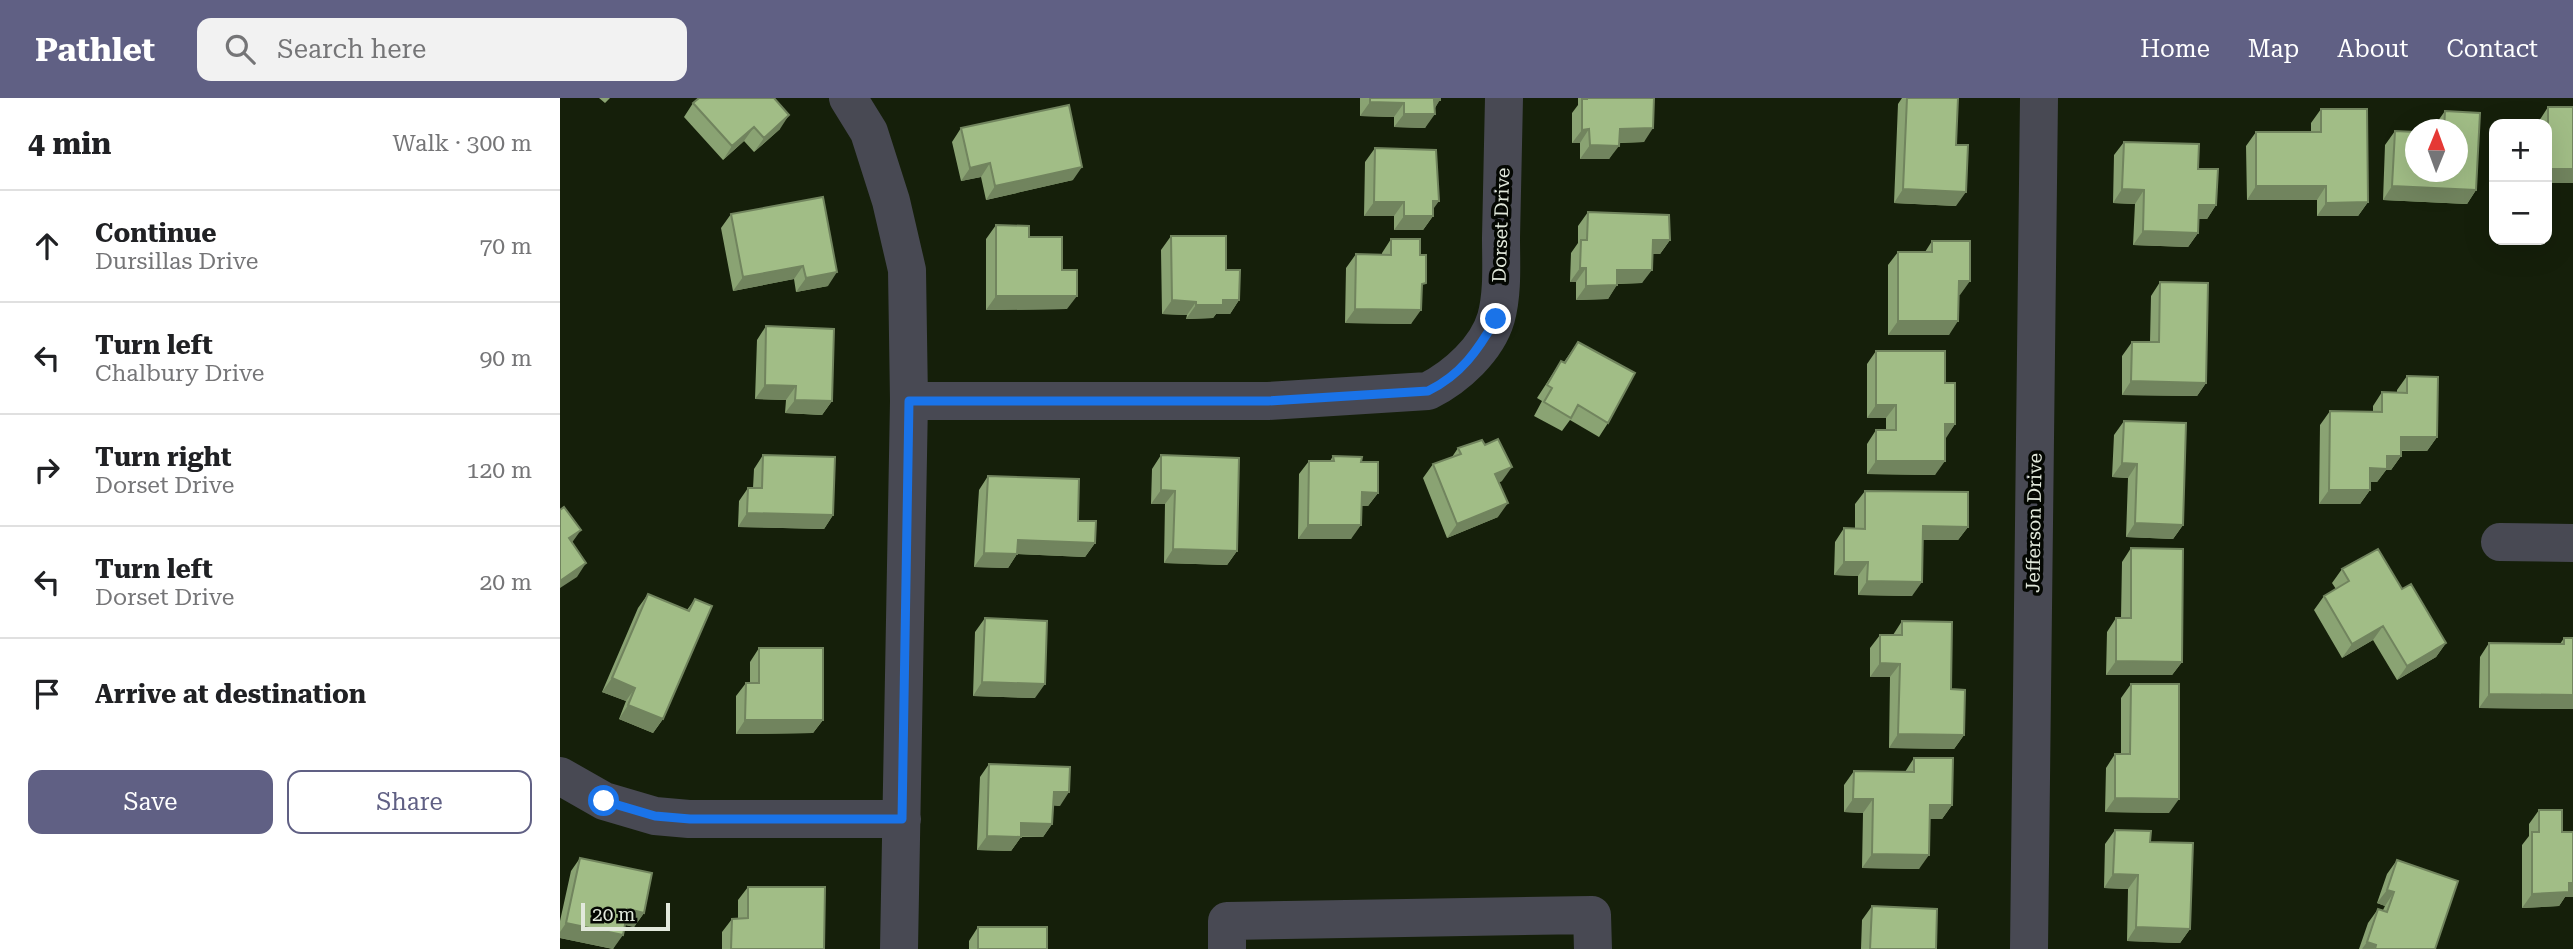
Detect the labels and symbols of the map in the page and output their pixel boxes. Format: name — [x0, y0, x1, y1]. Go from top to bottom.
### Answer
north arrow — [2405, 119, 2468, 182]
street label: Dorset Drive — [1487, 167, 1515, 283]
route end — [1480, 303, 1511, 334]
street label: Jefferson Drive — [2021, 453, 2047, 593]
route start — [588, 785, 619, 816]
scale bar — [581, 900, 670, 932]

